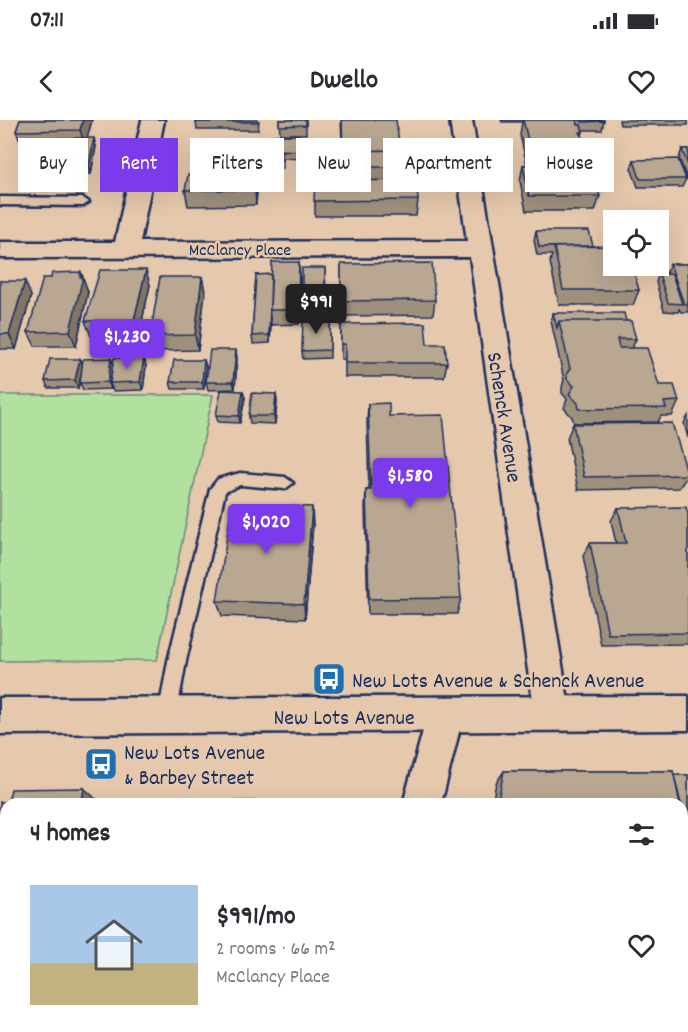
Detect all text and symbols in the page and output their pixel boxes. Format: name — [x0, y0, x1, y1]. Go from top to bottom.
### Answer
text: 07:11 — [30, 6, 64, 37]
text: Dwello — [310, 62, 378, 101]
icon: back — [30, 65, 63, 98]
icon: heart — [625, 65, 658, 98]
chip: Buy — [18, 138, 88, 192]
chip: Rent — [100, 138, 178, 192]
chip: Filters — [190, 138, 284, 192]
chip: New — [296, 138, 371, 192]
chip: Apartment — [383, 138, 513, 192]
chip: House — [525, 138, 614, 192]
map controls — [603, 210, 669, 276]
button: locate — [603, 210, 669, 276]
street label: McClancy Place — [189, 239, 291, 264]
pin: $991 — [280, 284, 352, 335]
text: $991 — [300, 289, 332, 317]
pin: $1,230 — [78, 319, 176, 370]
text: $1,230 — [104, 324, 150, 352]
street label: Schenck Avenue — [477, 350, 528, 485]
pin: $1,580 — [361, 458, 459, 509]
text: $1,580 — [387, 463, 433, 491]
pin: $1,020 — [217, 504, 315, 555]
text: $1,020 — [242, 509, 290, 537]
bus stop icon: New Lots Avenue & Schenck Avenue — [311, 661, 347, 697]
place label: New Lots Avenue & Schenck Avenue — [352, 667, 644, 698]
street label: New Lots Avenue — [273, 704, 415, 735]
place label: New Lots Avenue & Barbey Street — [124, 739, 265, 795]
bus stop icon: New Lots Avenue & Barbey Street — [83, 746, 119, 782]
text: 4 homes — [30, 816, 110, 853]
icon: filters — [625, 818, 658, 851]
text: $991/mo — [216, 899, 296, 936]
icon: home — [78, 909, 150, 981]
icon: heart — [625, 929, 658, 962]
text: 2 rooms · 66 m² — [216, 936, 336, 964]
text: McClancy Place — [216, 964, 330, 992]

